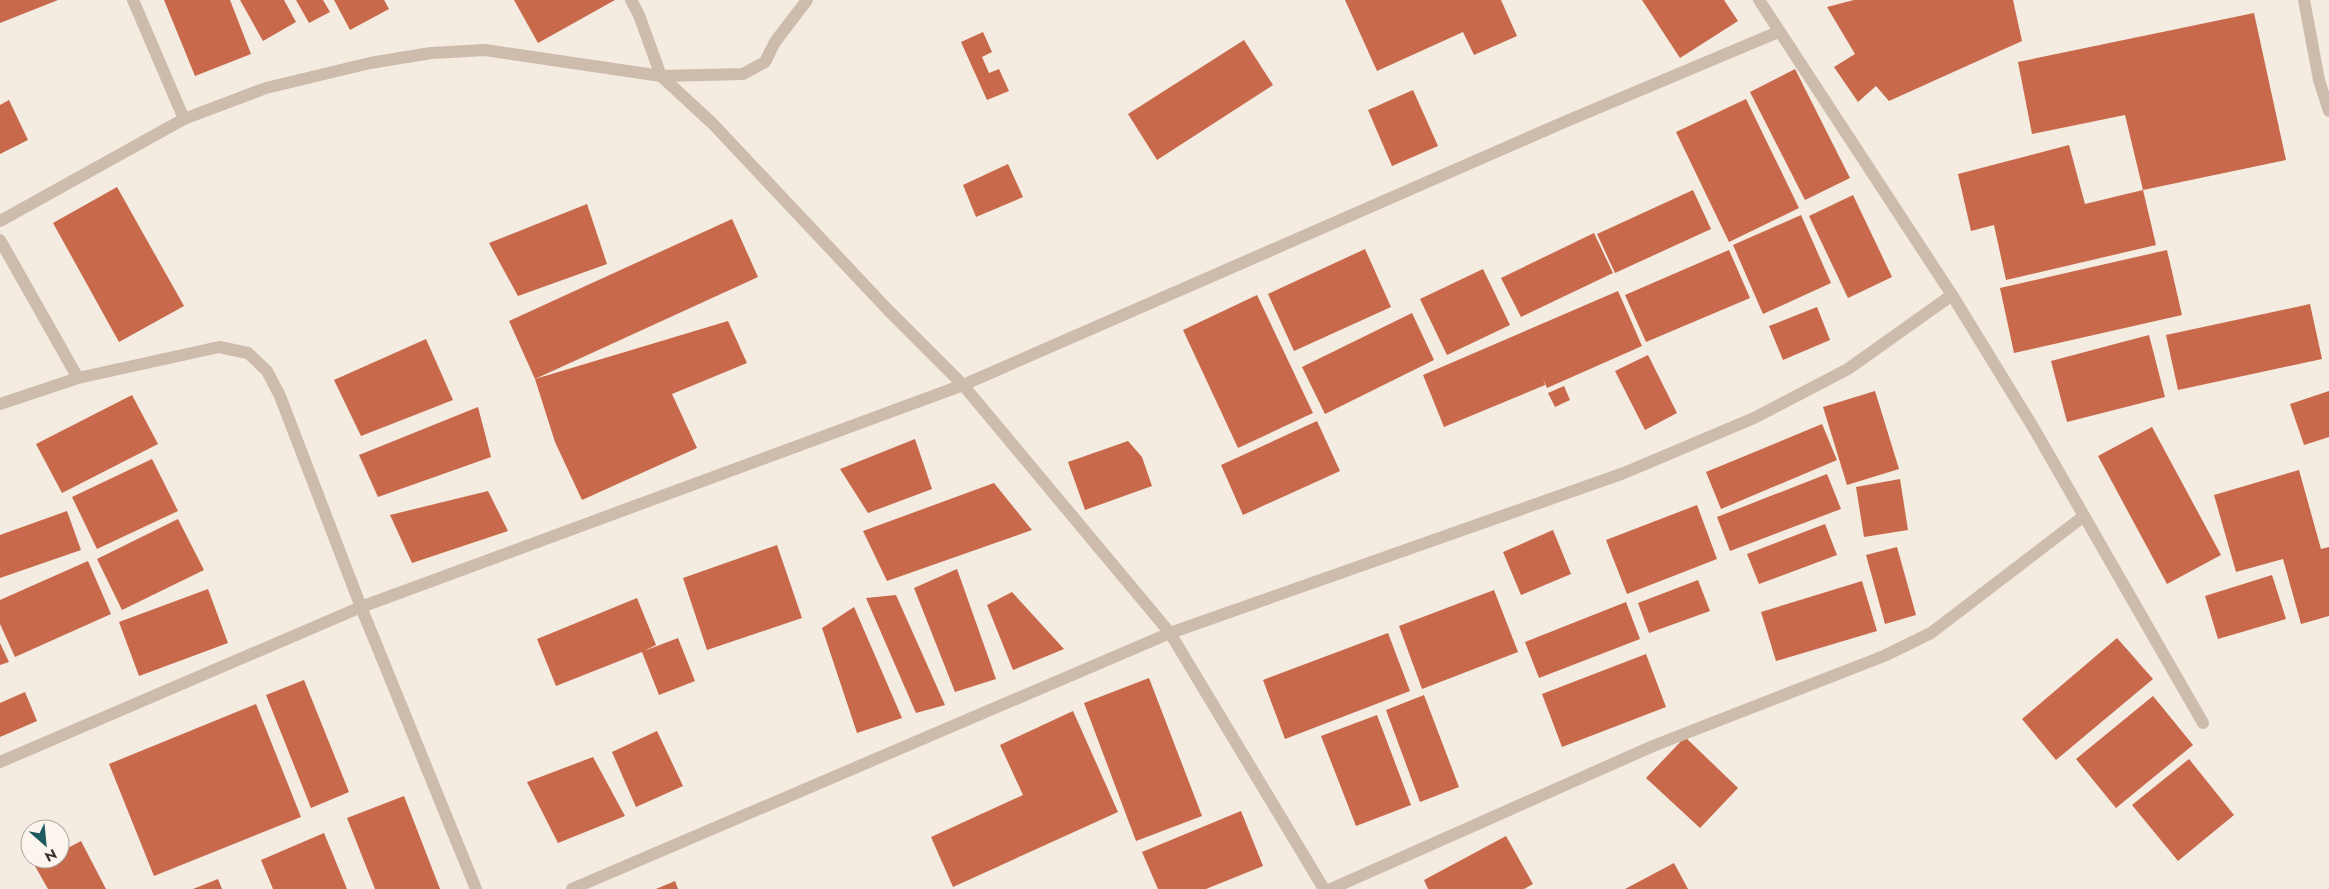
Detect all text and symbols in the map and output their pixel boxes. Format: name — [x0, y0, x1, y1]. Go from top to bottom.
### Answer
north arrow — [20, 819, 70, 869]
text: N — [41, 844, 60, 867]

